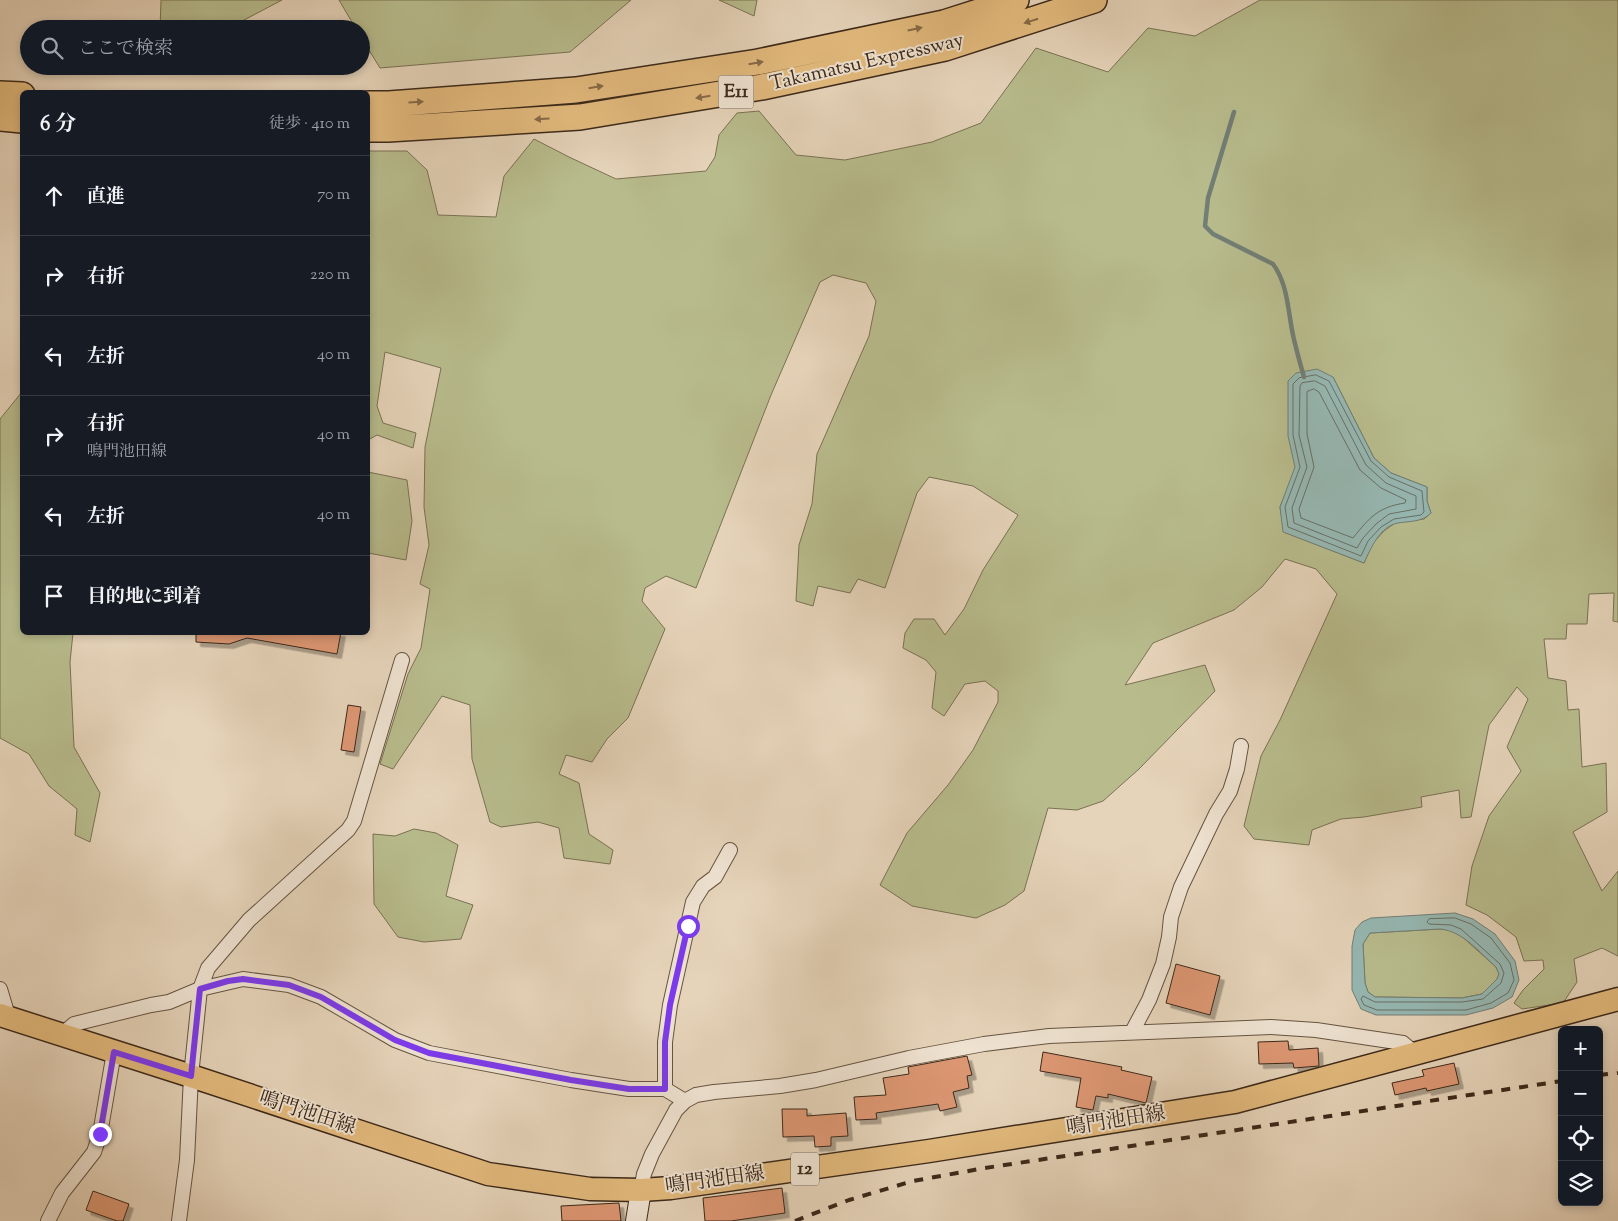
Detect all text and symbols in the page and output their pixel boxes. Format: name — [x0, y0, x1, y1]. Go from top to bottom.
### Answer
one-way arrow — [1023, 17, 1038, 25]
search box — [20, 20, 370, 75]
one-way arrow — [908, 25, 923, 33]
street label: Takamatsu Expressway — [767, 27, 967, 99]
icon: search — [38, 34, 66, 62]
text: ここで検索 — [78, 36, 173, 63]
one-way arrow — [749, 58, 765, 66]
road number: E11 — [718, 75, 754, 108]
one-way arrow — [588, 83, 604, 91]
one-way arrow — [694, 94, 710, 102]
one-way arrow — [408, 98, 424, 106]
text: 6 分 — [40, 110, 76, 140]
text: 徒歩 · 410 m — [269, 113, 350, 136]
one-way arrow — [534, 116, 550, 124]
icon: ahead — [40, 182, 68, 210]
text: 直進 — [87, 184, 125, 211]
text: 70 m — [317, 184, 350, 207]
icon: right — [40, 262, 68, 290]
text: 右折 — [87, 264, 125, 291]
text: 220 m — [310, 264, 350, 287]
icon: left — [40, 342, 68, 370]
text: 左折 — [87, 344, 125, 371]
text: 40 m — [317, 344, 350, 367]
text: 右折 — [87, 411, 125, 438]
icon: right — [40, 422, 68, 450]
text: 40 m — [317, 424, 350, 447]
text: 鳴門池田線 — [87, 441, 167, 464]
icon: left — [40, 502, 68, 530]
text: 左折 — [87, 504, 125, 531]
text: 40 m — [317, 504, 350, 527]
icon: arrive — [40, 582, 68, 610]
text: 目的地に到着 — [87, 584, 201, 611]
route start — [677, 915, 700, 938]
map controls — [1558, 1026, 1603, 1206]
button: + — [1558, 1026, 1603, 1071]
button: − — [1558, 1071, 1603, 1116]
street label: 鳴門池田線 — [255, 1085, 359, 1143]
street label: 鳴門池田線 — [1064, 1100, 1168, 1144]
button: locate — [1558, 1116, 1603, 1161]
route end — [89, 1123, 112, 1146]
road number: 12 — [791, 1152, 819, 1186]
street label: 鳴門池田線 — [663, 1160, 767, 1202]
button: layers — [1558, 1161, 1603, 1206]

